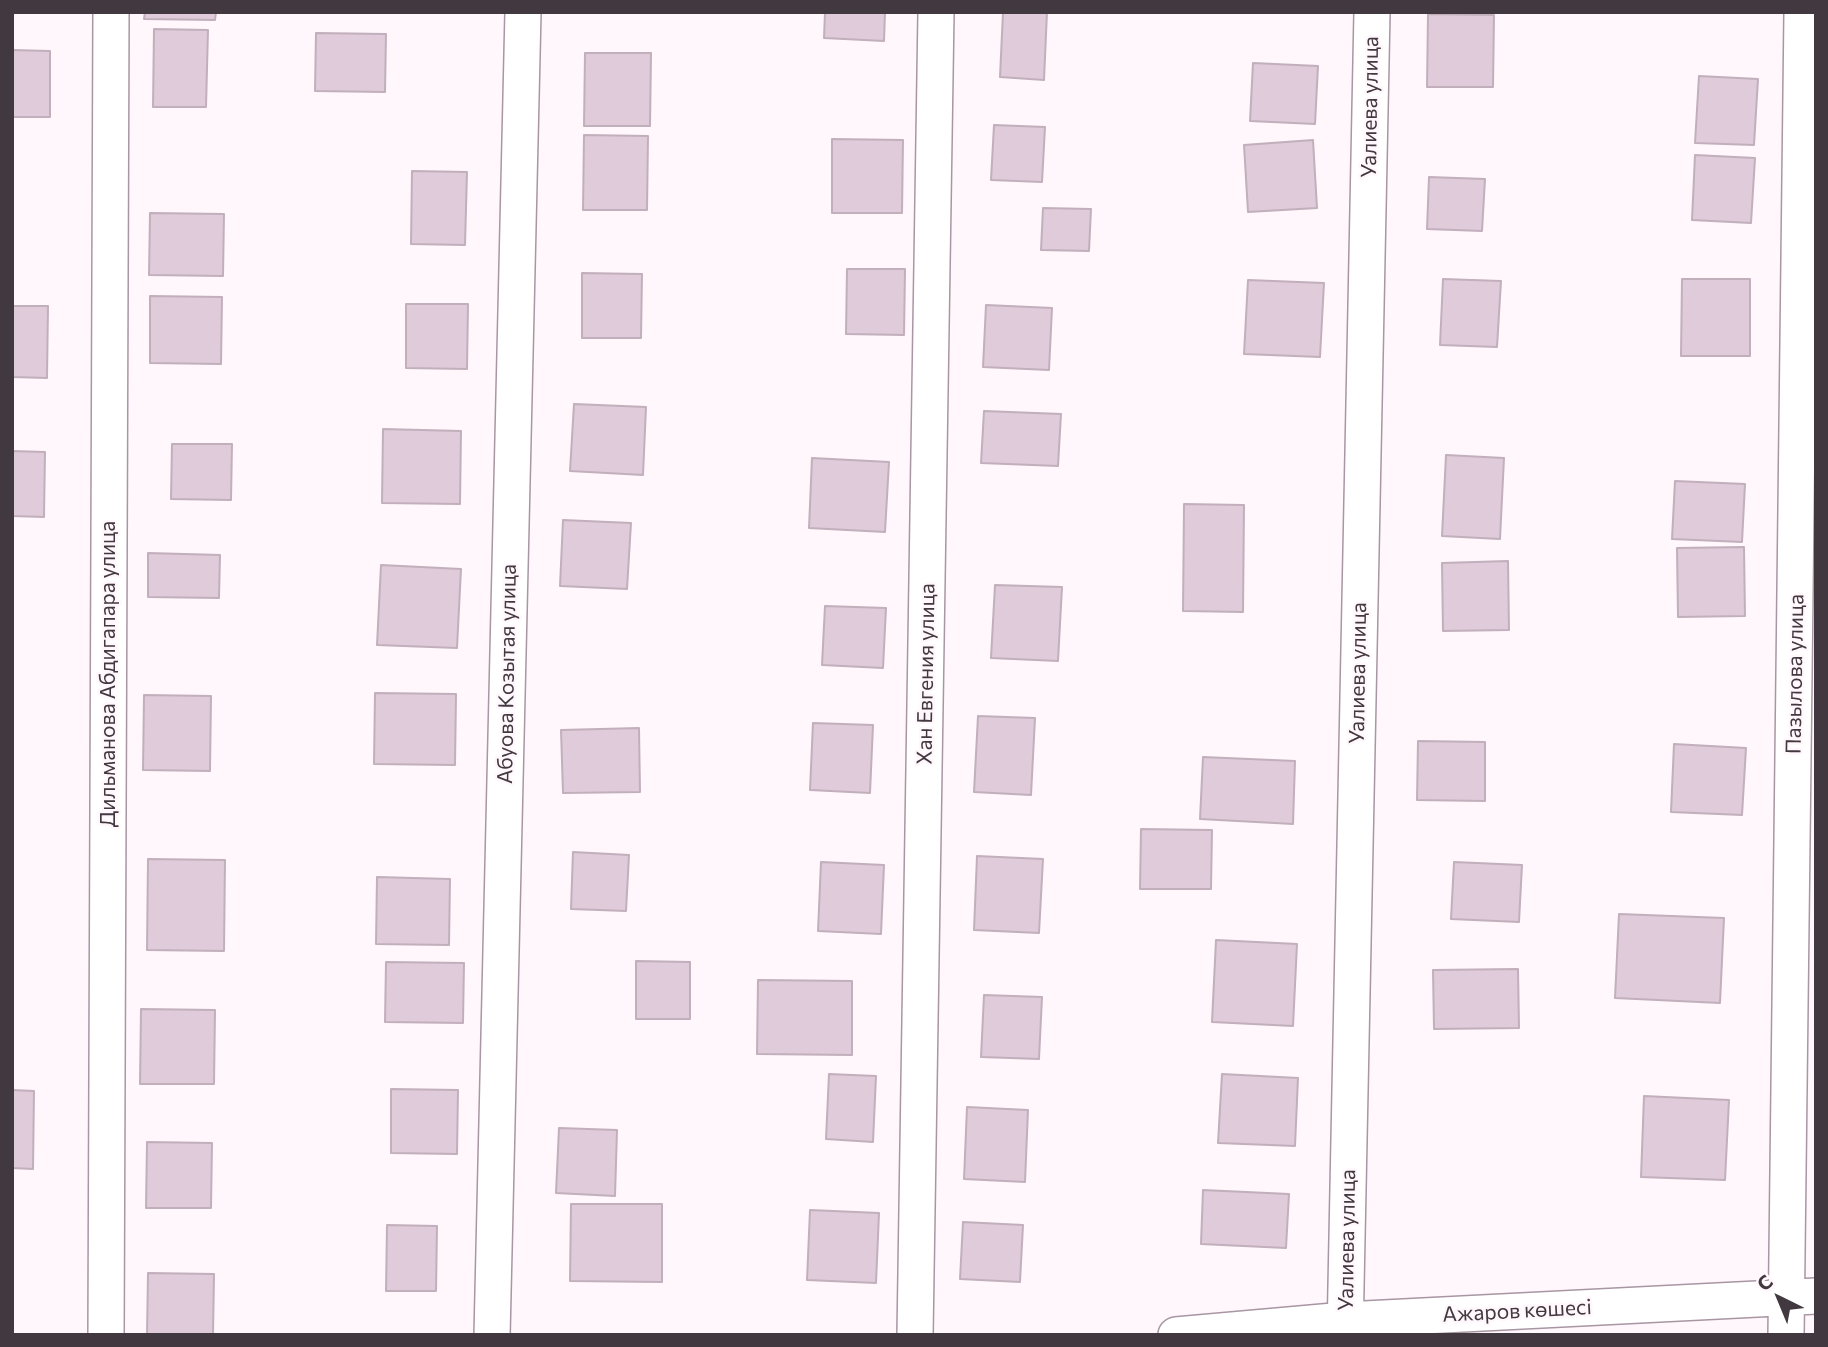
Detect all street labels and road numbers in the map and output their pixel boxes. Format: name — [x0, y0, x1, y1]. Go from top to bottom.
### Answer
street label: Уалиева улица — [1356, 36, 1384, 178]
street label: Дильманова Абдигапара улица — [95, 521, 121, 827]
street label: Абуова Козытая улица — [492, 564, 522, 784]
street label: Хан Евгения улица — [912, 583, 940, 765]
street label: Пазылова улица — [1781, 594, 1809, 754]
street label: Уалиева улица — [1344, 602, 1372, 744]
street label: Уалиева улица — [1333, 1169, 1361, 1311]
street label: Ажаров көшесі — [1442, 1295, 1592, 1327]

